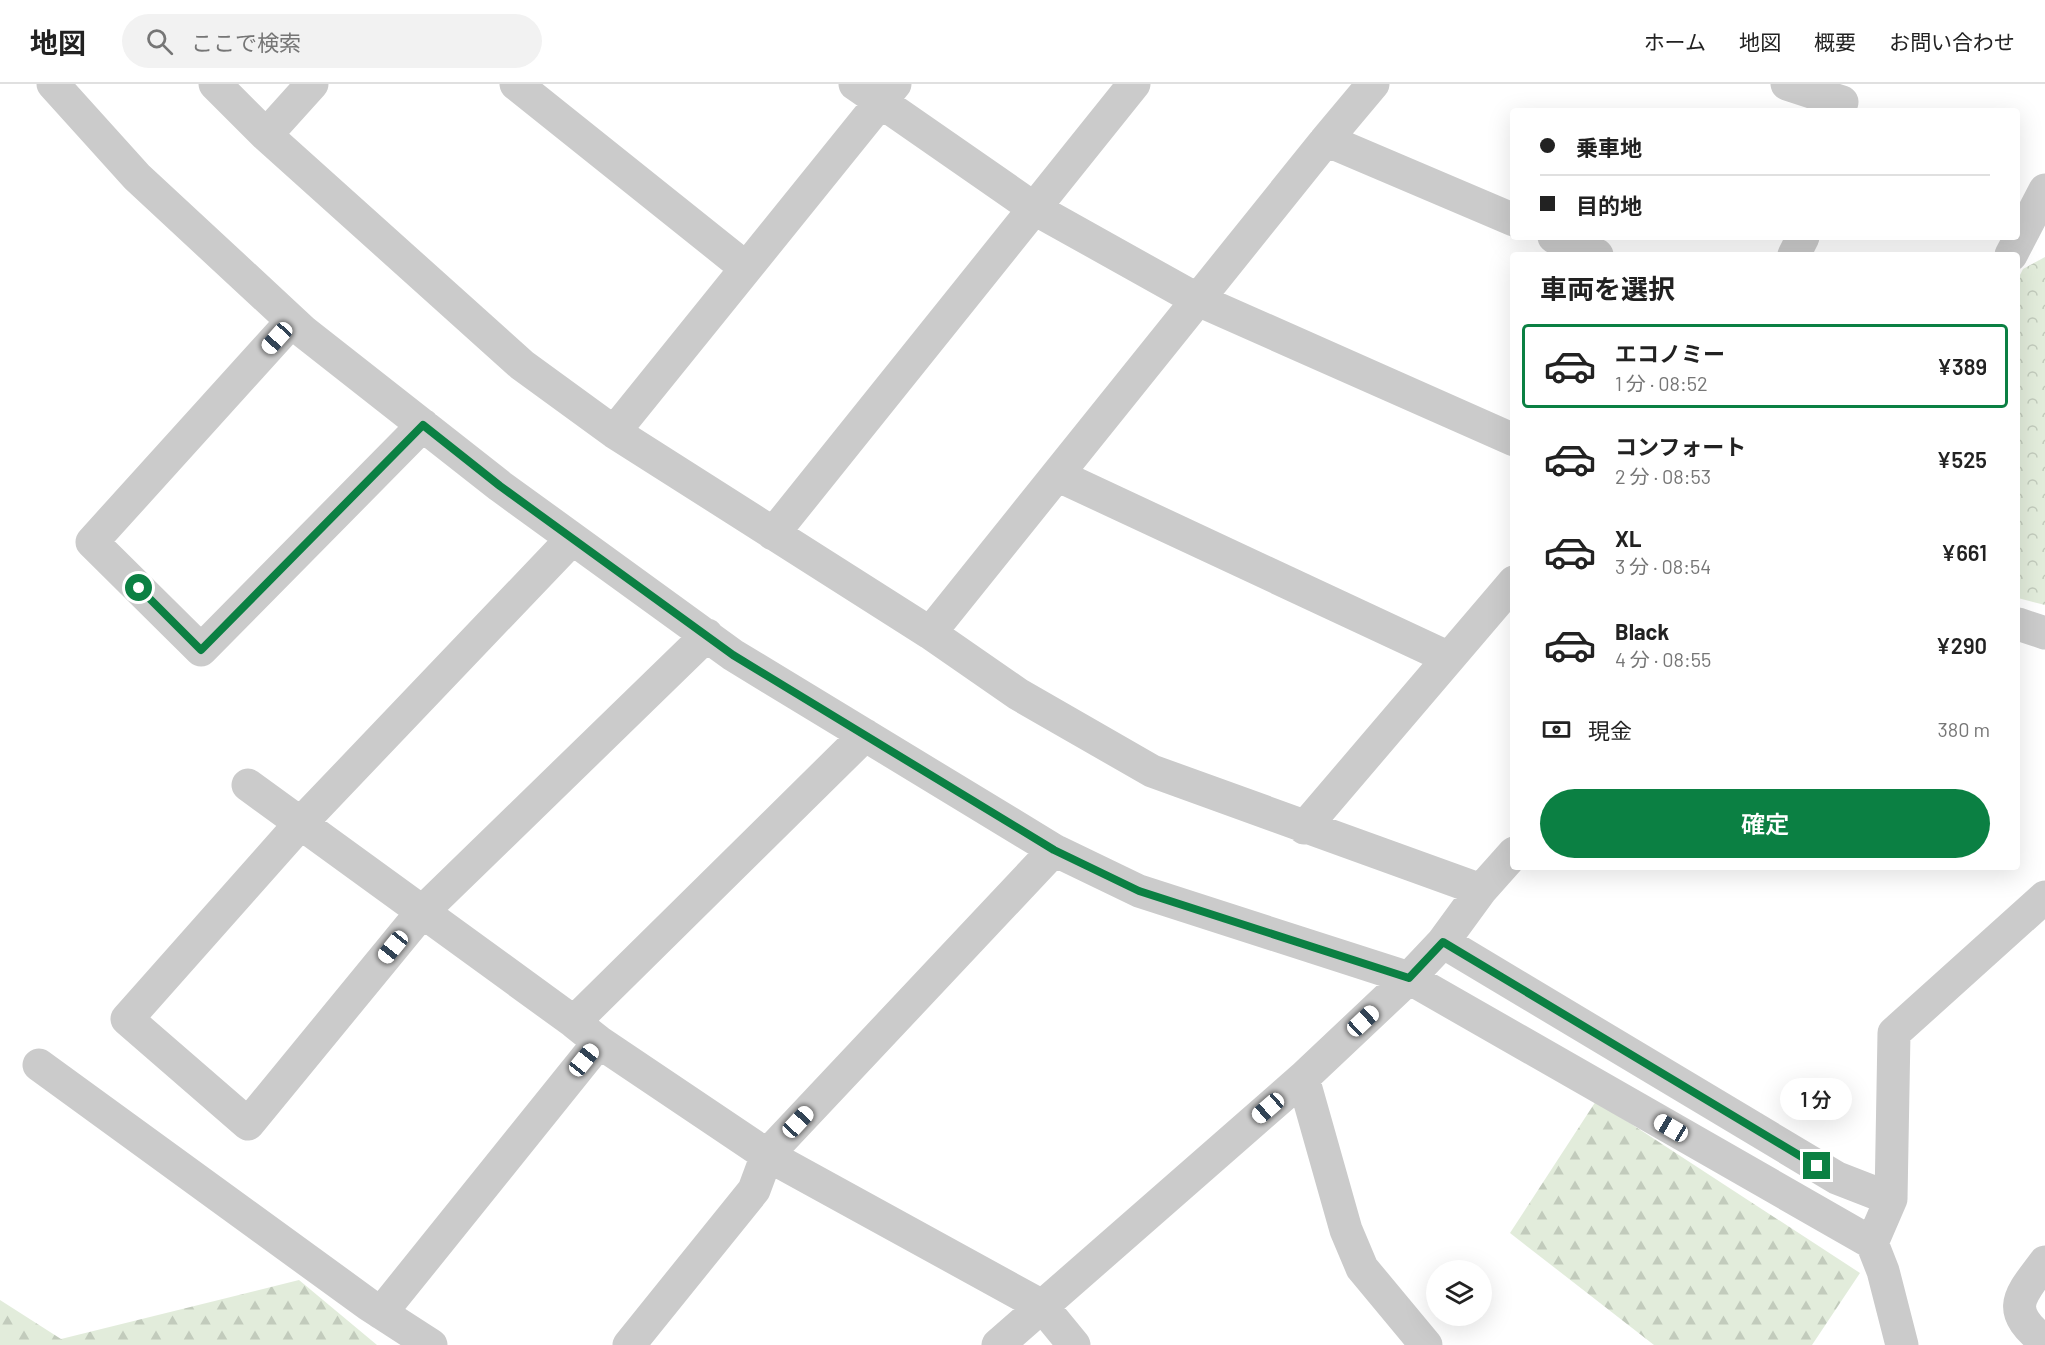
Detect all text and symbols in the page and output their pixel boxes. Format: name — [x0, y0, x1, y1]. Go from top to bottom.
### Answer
search box — [122, 14, 542, 68]
text: 地図 — [30, 25, 86, 59]
icon: search — [143, 25, 176, 58]
text: ここで検索 — [191, 29, 301, 55]
text: ホーム — [1644, 29, 1706, 54]
text: 地図 — [1739, 29, 1781, 54]
text: 概要 — [1814, 29, 1856, 54]
text: お問い合わせ — [1889, 29, 2015, 54]
text: 乗車地 — [1576, 134, 1642, 160]
text: 目的地 — [1576, 192, 1642, 218]
text: 車両を選択 — [1540, 272, 1675, 304]
car — [258, 319, 296, 357]
icon: car — [1543, 339, 1597, 393]
text: エコノミー — [1615, 340, 1725, 366]
text: ¥389 — [1937, 353, 1987, 379]
text: 1 分 · 08:52 — [1615, 371, 1708, 395]
icon: car — [1543, 432, 1597, 486]
text: コンフォート — [1615, 433, 1746, 459]
text: ¥525 — [1936, 446, 1987, 472]
text: 2 分 · 08:53 — [1615, 464, 1711, 488]
icon: car — [1543, 525, 1597, 579]
text: XL — [1615, 525, 1641, 551]
text: ¥661 — [1941, 539, 1987, 565]
text: 3 分 · 08:54 — [1615, 554, 1711, 578]
route start — [125, 574, 152, 601]
icon: car — [1543, 618, 1597, 672]
text: Black — [1615, 618, 1669, 644]
text: ¥290 — [1936, 632, 1987, 658]
text: 4 分 · 08:55 — [1615, 647, 1711, 671]
icon: cash — [1540, 713, 1573, 746]
text: 現金 — [1588, 717, 1632, 743]
text: 380 m — [1937, 717, 1990, 741]
button: 確定 — [1540, 789, 1990, 858]
car — [375, 927, 411, 967]
car — [1344, 1002, 1382, 1040]
car — [566, 1040, 602, 1080]
callout: 1 分 — [1781, 1079, 1853, 1121]
text: 1 分 — [1800, 1087, 1832, 1111]
car — [1249, 1089, 1287, 1127]
car — [779, 1103, 817, 1141]
car — [1651, 1111, 1691, 1145]
route end — [1803, 1152, 1830, 1179]
map controls — [1426, 1260, 1492, 1326]
button: layers — [1426, 1260, 1492, 1326]

